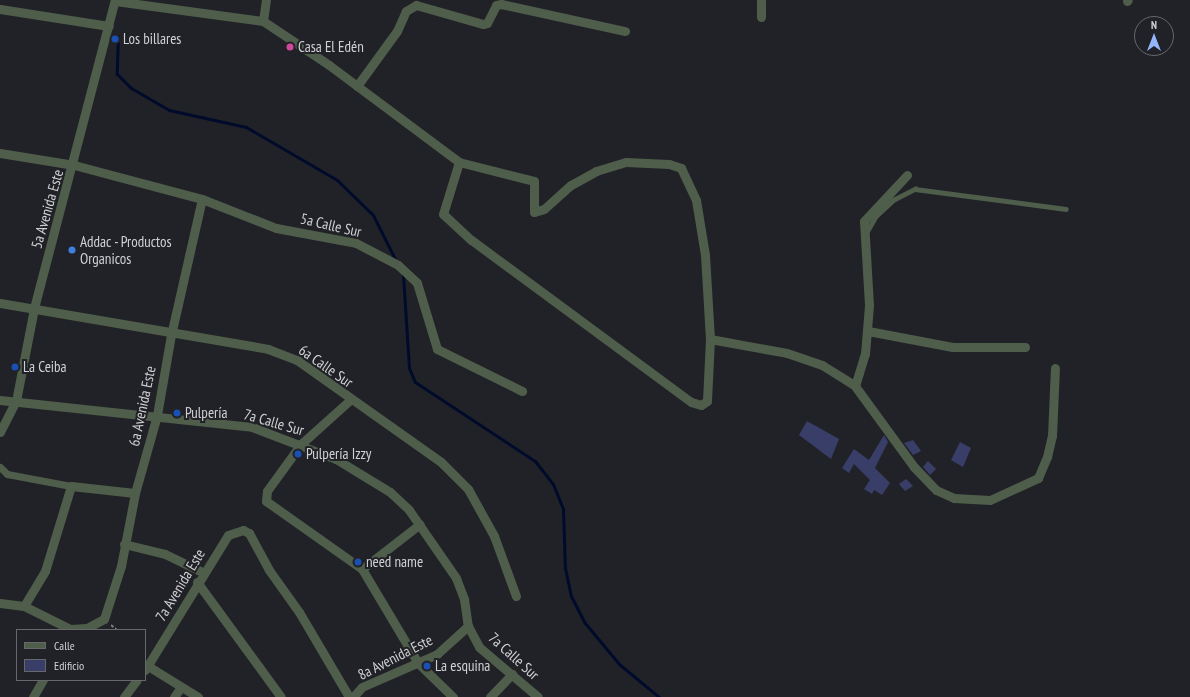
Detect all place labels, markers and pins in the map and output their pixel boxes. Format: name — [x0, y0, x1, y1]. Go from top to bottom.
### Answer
place label: Los billares — [123, 30, 181, 48]
marker: Los billares — [110, 34, 120, 44]
place label: Casa El Edén — [298, 38, 364, 56]
marker: Casa El Edén — [285, 42, 295, 52]
place label: Addac - Productos Organicos — [80, 232, 173, 267]
marker: Addac - Productos Organicos — [67, 245, 77, 255]
place label: La Ceiba — [23, 358, 67, 376]
marker: La Ceiba — [10, 362, 20, 372]
place label: Pulpería — [185, 404, 227, 422]
marker: Pulpería — [172, 408, 182, 418]
place label: Pulpería Izzy — [306, 445, 371, 463]
marker: Pulpería Izzy — [293, 449, 303, 459]
place label: need name — [366, 553, 423, 571]
marker: need name — [353, 557, 363, 567]
place label: La esquina — [435, 657, 490, 675]
marker: La esquina — [422, 661, 432, 671]

